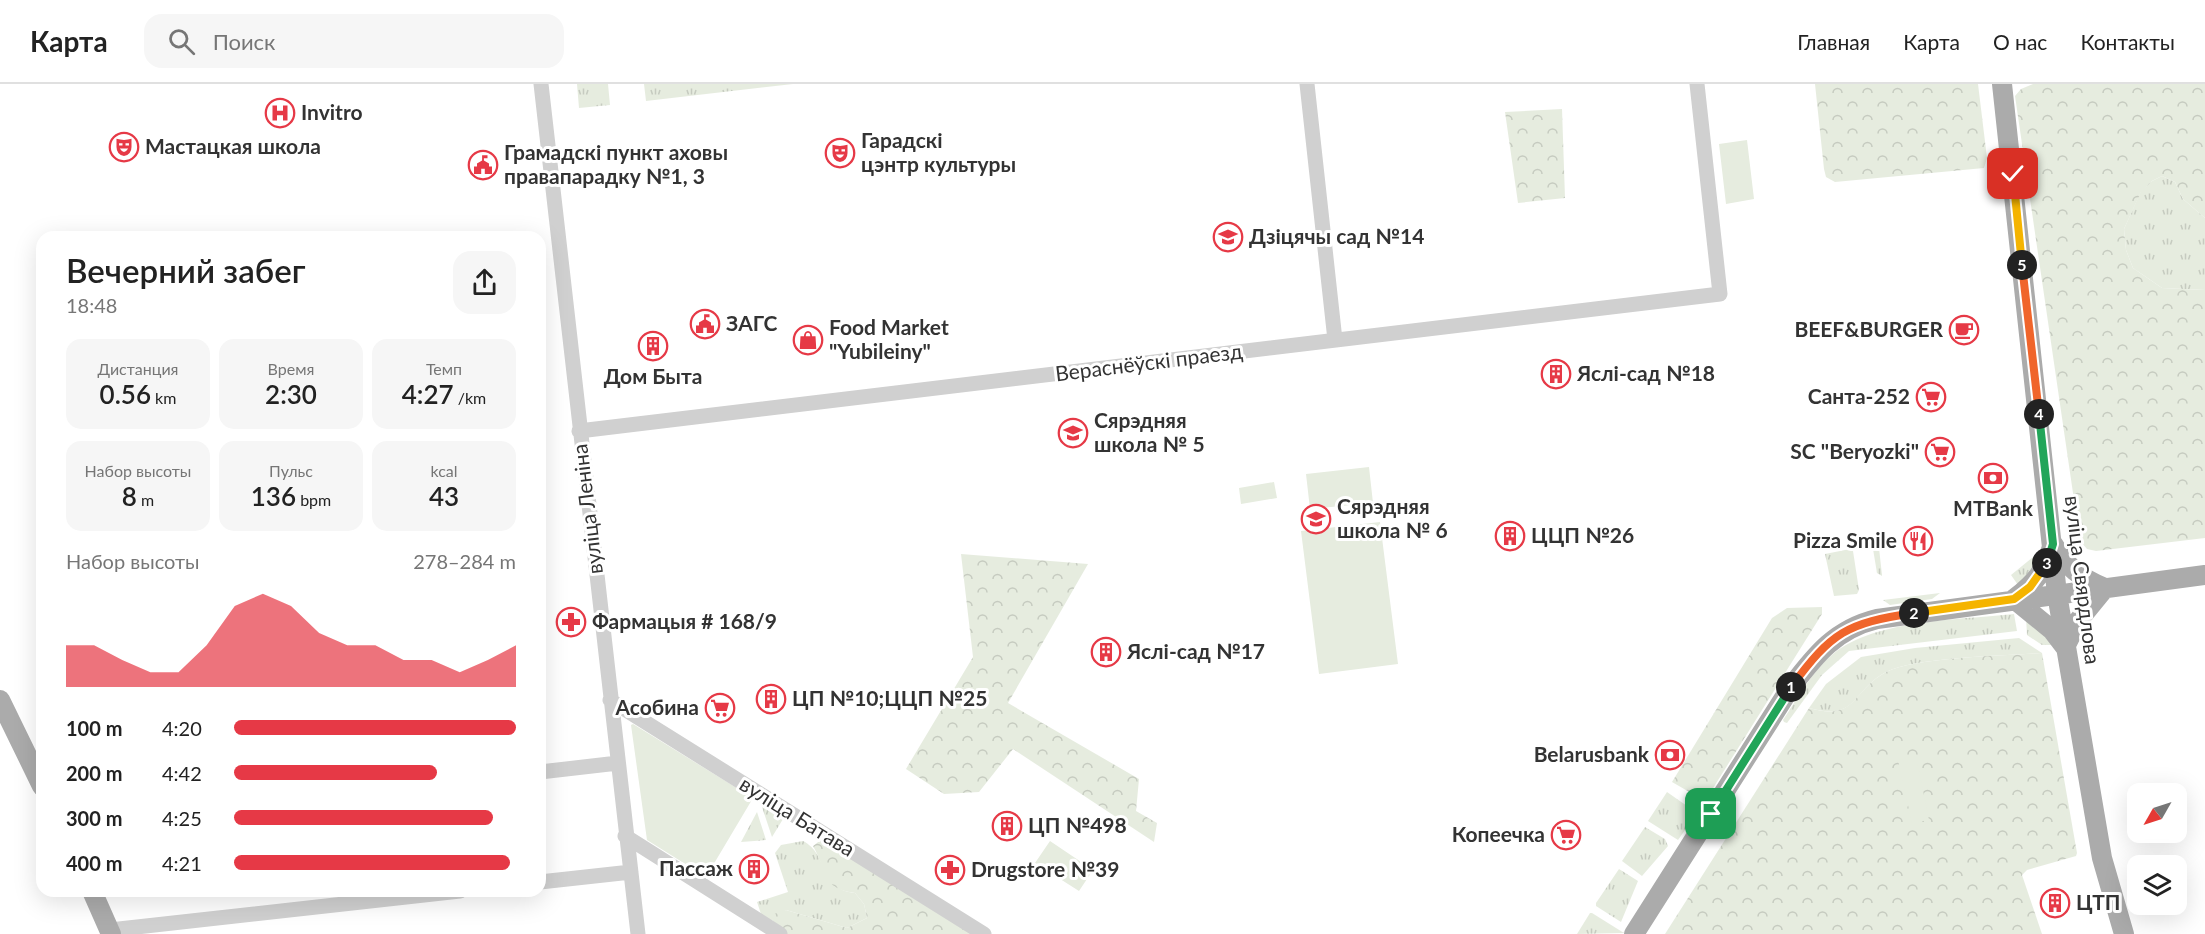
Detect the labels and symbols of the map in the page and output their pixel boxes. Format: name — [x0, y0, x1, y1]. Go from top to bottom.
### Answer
hospital icon: Invitro — [264, 97, 296, 129]
place label: Invitro — [301, 99, 363, 124]
place label: Гарадскі цэнтр культуры — [861, 127, 1016, 176]
theatre icon: Мастацкая школа — [108, 131, 140, 163]
place label: Мастацкая школа — [145, 133, 321, 158]
theatre icon: Гарадскі цэнтр культуры — [824, 137, 856, 169]
place label: Грамадскі пункт аховы правапарадку №1, 3 — [504, 139, 728, 188]
pin — [1987, 148, 2038, 199]
public building icon: Грамадскі пункт аховы правапарадку №1, 3 — [467, 149, 499, 181]
school or university icon: Дзіцячы сад №14 — [1212, 221, 1244, 253]
place label: Дзіцячы сад №14 — [1249, 223, 1424, 248]
pin: 5 — [2007, 250, 2037, 280]
public building icon: ЗАГС — [689, 308, 721, 340]
place label: ЗАГС — [726, 310, 777, 335]
place label: Food Market "Yubileiny" — [829, 314, 949, 363]
cafe icon: BEEF&BURGER — [1948, 314, 1980, 346]
place label: BEEF&BURGER — [1794, 316, 1943, 341]
shop icon: Food Market "Yubileiny" — [792, 324, 824, 356]
building icon: Дом Быта — [637, 330, 669, 362]
street label: Вераснёўскі праезд — [1054, 338, 1244, 385]
building icon: Яслі-сад №18 — [1540, 358, 1572, 390]
place label: Яслі-сад №18 — [1576, 360, 1715, 385]
place label: Дом Быта — [604, 363, 702, 388]
supermarket icon: Санта-252 — [1915, 381, 1947, 413]
place label: Санта-252 — [1808, 383, 1910, 408]
pin: 4 — [2024, 399, 2054, 429]
place label: Сярэдняя школа № 5 — [1094, 407, 1205, 456]
school or university icon: Сярэдняя школа № 5 — [1057, 417, 1089, 449]
supermarket icon: SC "Beryozki" — [1924, 436, 1956, 468]
place label: SC "Beryozki" — [1790, 438, 1919, 463]
street label: вуліца Леніна — [566, 443, 607, 576]
bank icon: MTBank — [1977, 462, 2009, 494]
place label: Сярэдняя школа № 6 — [1337, 493, 1448, 542]
street label: вуліца Свярдлова — [2061, 494, 2106, 666]
place label: MTBank — [1953, 495, 2034, 520]
school or university icon: Сярэдняя школа № 6 — [1300, 503, 1332, 535]
building icon: ЦЦП №26 — [1494, 520, 1526, 552]
place label: ЦЦП №26 — [1531, 522, 1634, 547]
restaurant icon: Pizza Smile — [1902, 525, 1934, 557]
place label: Pizza Smile — [1793, 527, 1897, 552]
pin: 3 — [2032, 548, 2062, 578]
pin: 2 — [1899, 598, 1929, 628]
pharmacy icon: Фармацыя # 168/9 — [555, 606, 587, 638]
place label: Фармацыя # 168/9 — [592, 608, 777, 633]
building icon: Яслі-сад №17 — [1090, 636, 1122, 668]
place label: Яслі-сад №17 — [1126, 638, 1265, 663]
pin: 1 — [1776, 672, 1806, 702]
building icon: ЦП №10;ЦЦП №25 — [755, 683, 787, 715]
place label: ЦП №10;ЦЦП №25 — [792, 685, 987, 710]
supermarket icon: Асобина — [704, 692, 736, 724]
place label: Асобина — [614, 694, 699, 719]
bank icon: Belarusbank — [1654, 739, 1686, 771]
place label: Belarusbank — [1534, 741, 1650, 766]
street label: вуліца Батава — [736, 770, 860, 861]
north arrow — [2127, 783, 2187, 843]
pin — [1685, 788, 1736, 839]
building icon: ЦП №498 — [991, 810, 1023, 842]
place label: ЦП №498 — [1028, 812, 1127, 837]
supermarket icon: Копеечка — [1550, 819, 1582, 851]
place label: Копеечка — [1452, 821, 1545, 846]
building icon: Пассаж — [738, 853, 770, 885]
pharmacy icon: Drugstore №39 — [934, 854, 966, 886]
place label: Пассаж — [659, 855, 733, 880]
place label: Drugstore №39 — [971, 856, 1119, 881]
building icon: ЦТП — [2039, 887, 2071, 919]
place label: ЦТП — [2076, 889, 2120, 914]

